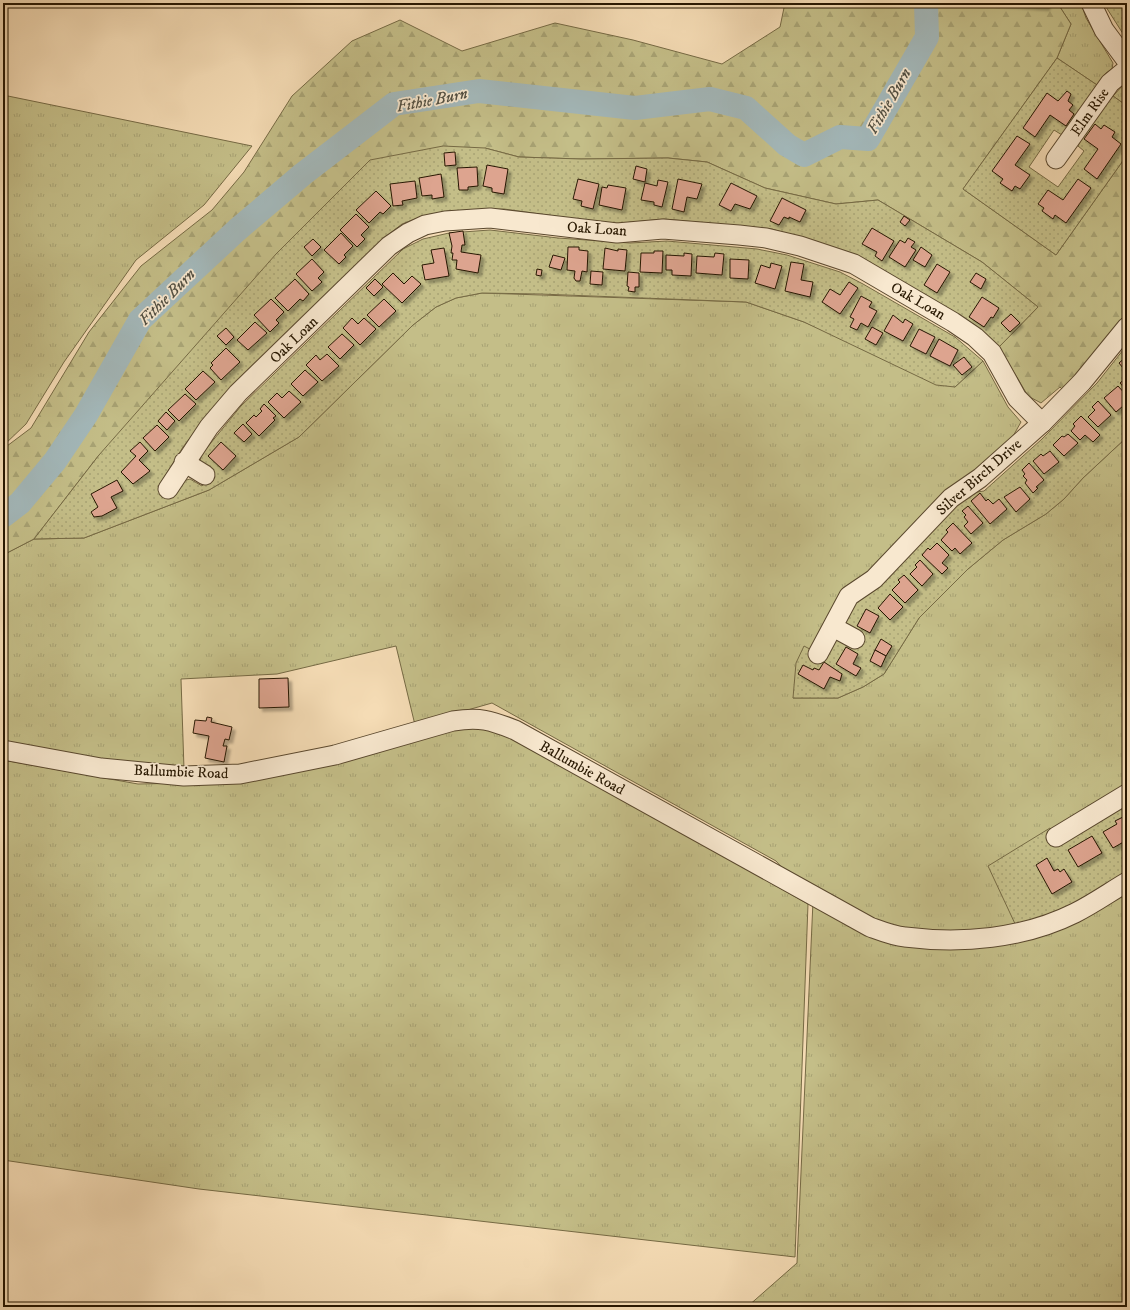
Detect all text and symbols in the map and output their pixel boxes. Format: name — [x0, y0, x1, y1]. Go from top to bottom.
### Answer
water label: Fithie Burn — [862, 65, 916, 137]
water label: Fithie Burn — [395, 83, 469, 117]
street label: Elm Rise — [1067, 84, 1113, 140]
street label: Oak Loan — [566, 217, 628, 241]
water label: Fithie Burn — [134, 264, 200, 330]
street label: Oak Loan — [887, 278, 949, 324]
street label: Oak Loan — [266, 312, 322, 368]
street label: Silver Birch Drive — [932, 435, 1026, 519]
street label: Ballumbie Road — [536, 737, 628, 800]
street label: Ballumbie Road — [133, 761, 229, 783]

